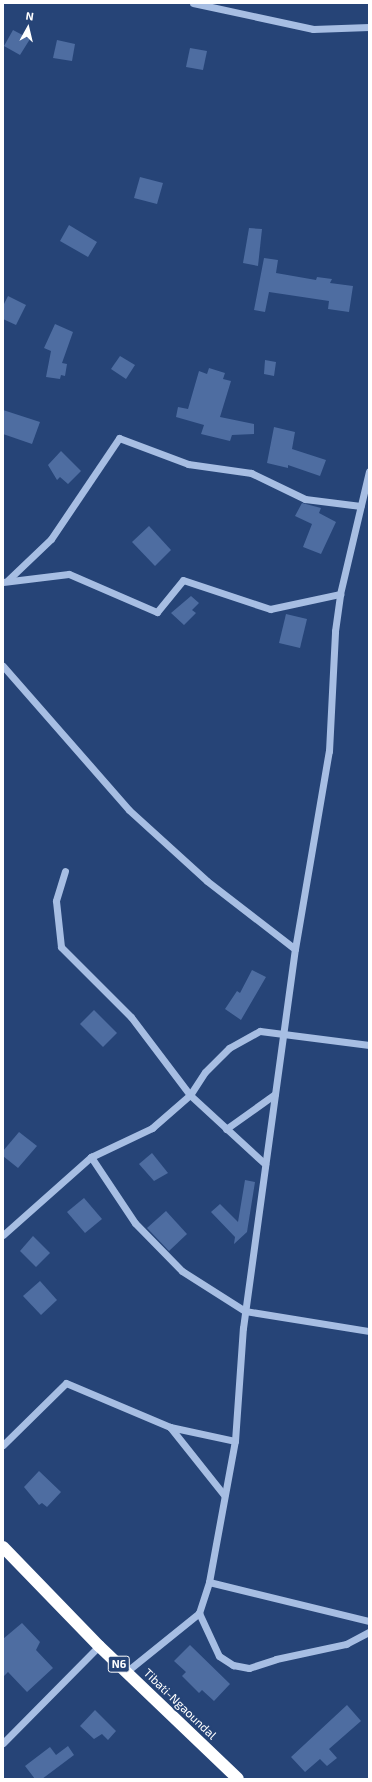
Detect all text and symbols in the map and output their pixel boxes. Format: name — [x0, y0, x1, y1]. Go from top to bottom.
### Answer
north arrow — [8, 8, 48, 48]
text: N — [25, 9, 35, 23]
road number: N6 — [107, 1655, 131, 1673]
street label: Tibati-Ngaoundal — [141, 1666, 219, 1742]

